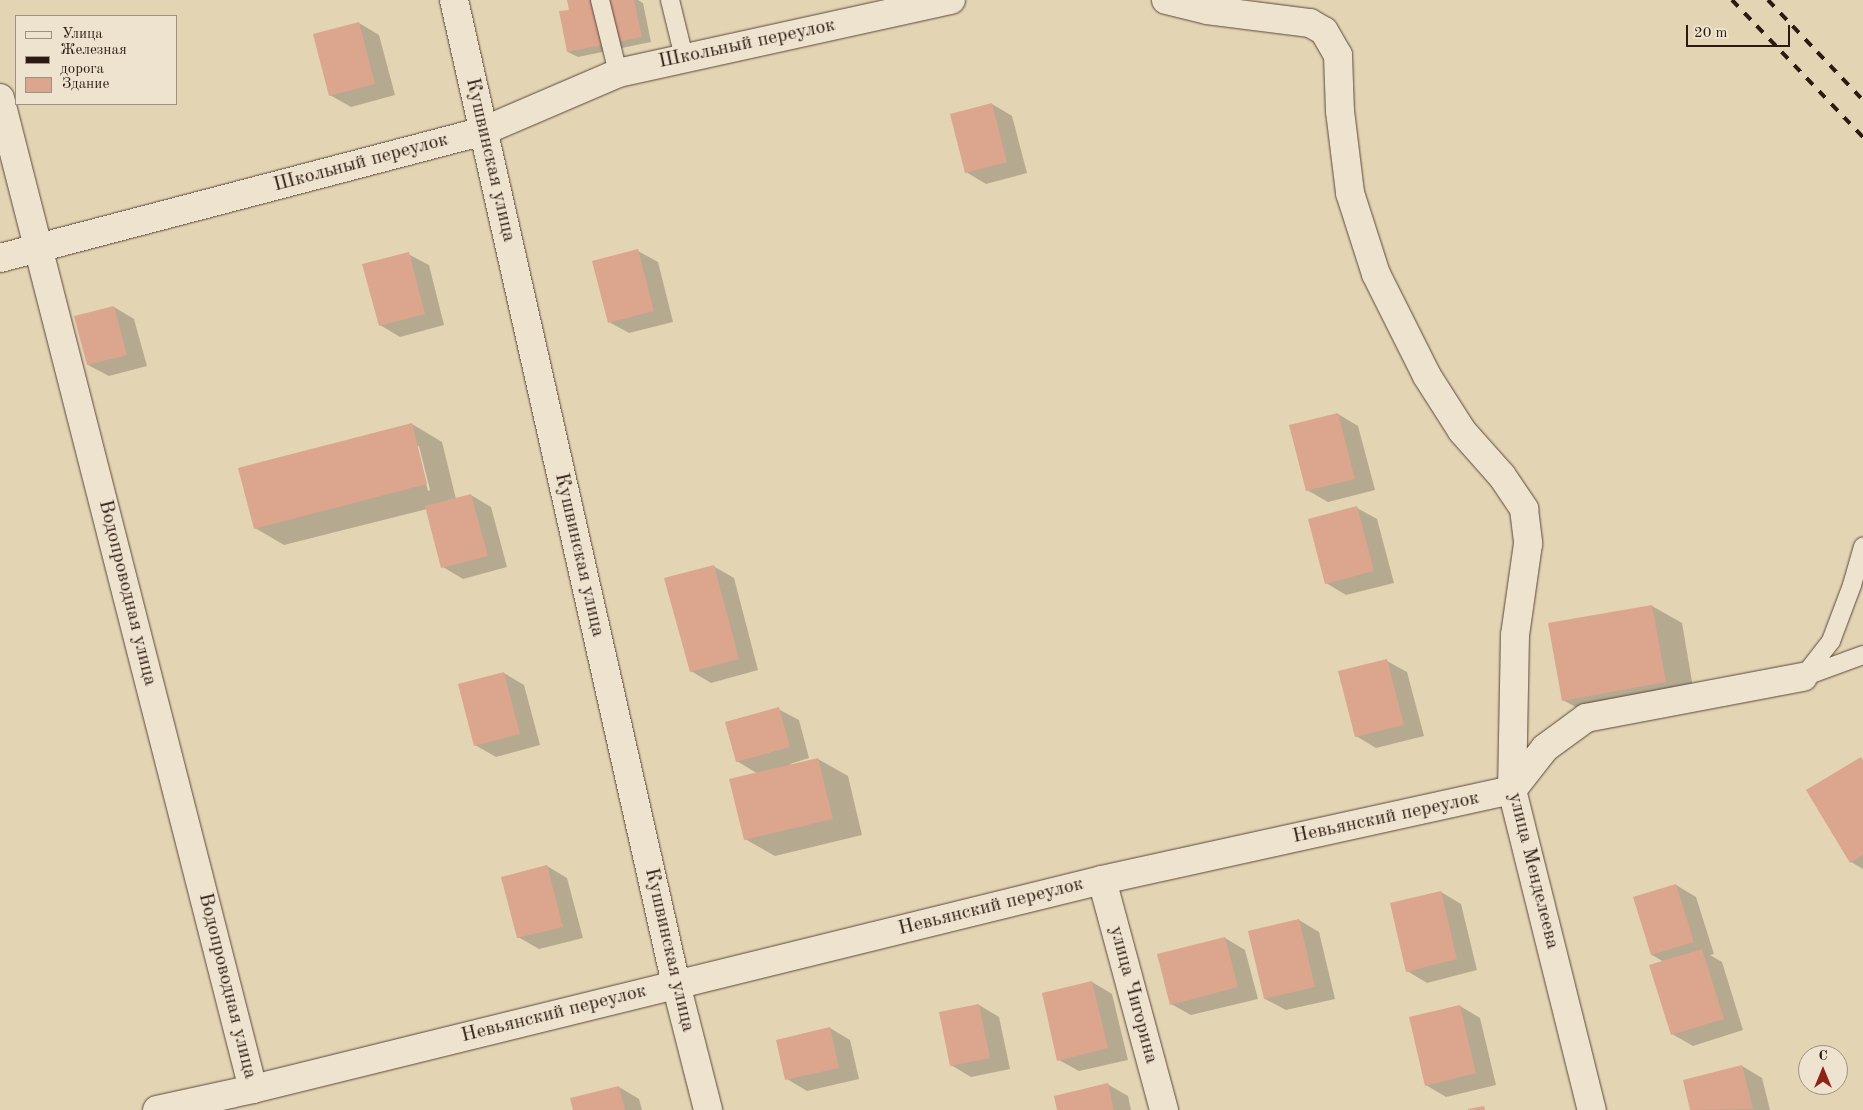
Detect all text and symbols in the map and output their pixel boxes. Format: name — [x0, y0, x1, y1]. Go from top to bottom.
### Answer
street label: Школьный переулок — [656, 14, 838, 74]
legend — [15, 15, 178, 105]
scale bar — [1688, 15, 1792, 47]
text: 20 m — [1694, 26, 1728, 41]
text: Улица — [62, 27, 103, 42]
text: Железная дорога — [60, 43, 127, 77]
street label: Кушвинская улица — [459, 76, 521, 244]
text: Здание — [62, 77, 109, 92]
street label: Школьный переулок — [271, 128, 451, 198]
street label: Кушвинская улица — [548, 471, 610, 639]
street label: Водопроводная улица — [92, 497, 162, 689]
street label: Невьянский переулок — [1290, 786, 1482, 850]
street label: улица Менделеева — [1502, 790, 1564, 952]
street label: Кушвинская улица — [638, 866, 700, 1034]
street label: Невьянский переулок — [896, 872, 1086, 942]
street label: Водопроводная улица — [192, 890, 262, 1082]
street label: улица Чигорина — [1103, 923, 1163, 1067]
street label: Невьянский переулок — [459, 979, 649, 1049]
north arrow — [1798, 1045, 1848, 1095]
text: С — [1818, 1049, 1828, 1063]

